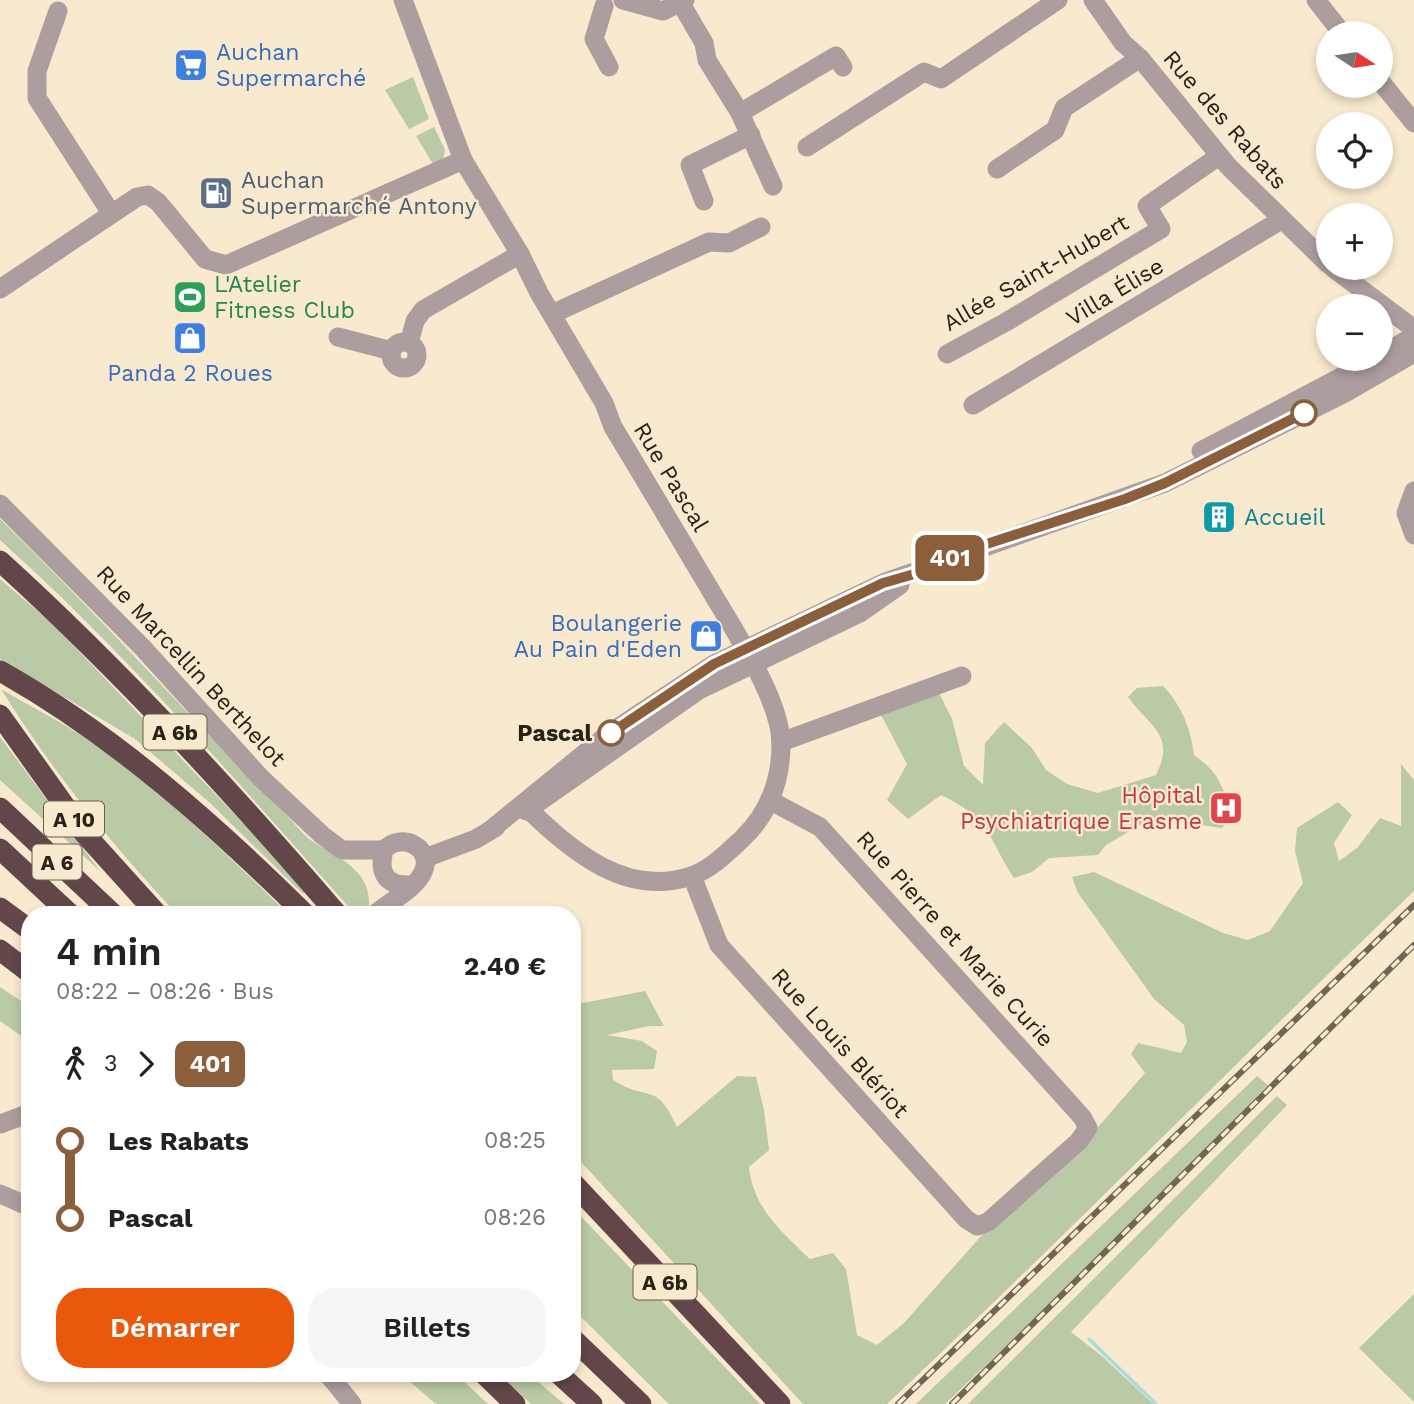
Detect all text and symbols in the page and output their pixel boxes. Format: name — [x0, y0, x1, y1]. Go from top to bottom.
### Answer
north arrow — [1316, 21, 1393, 98]
map controls — [1316, 21, 1393, 371]
place label: Auchan Supermarché — [216, 39, 366, 92]
street label: Rue des Rabats — [1157, 45, 1293, 195]
supermarket icon: Auchan Supermarché — [172, 46, 210, 84]
button: locate — [1316, 112, 1393, 189]
place label: Auchan Supermarché Antony — [241, 167, 477, 220]
fuel station icon: Auchan Supermarché Antony — [197, 174, 235, 212]
button: + — [1316, 203, 1393, 280]
street label: Allée Saint-Hubert — [939, 209, 1134, 337]
street label: Villa Élise — [1061, 252, 1169, 332]
place label: L'Atelier Fitness Club — [214, 271, 355, 324]
sports icon: L'Atelier Fitness Club — [171, 278, 209, 316]
button: − — [1316, 294, 1393, 371]
shop icon: Panda 2 Roues — [171, 319, 209, 357]
place label: Panda 2 Roues — [107, 360, 273, 387]
unlabelled marker — [1291, 400, 1317, 426]
street label: Rue Pascal — [628, 418, 714, 536]
building icon: Accueil — [1200, 498, 1238, 536]
place label: Accueil — [1244, 504, 1325, 531]
line badge: 401 — [910, 535, 990, 581]
text: 401 — [929, 544, 971, 572]
street label: Rue Marcellin Berthelot — [91, 560, 291, 772]
place label: Boulangerie Au Pain d'Eden — [514, 610, 682, 663]
shop icon: Boulangerie Au Pain d'Eden — [687, 617, 725, 655]
road number: A 6b — [144, 714, 206, 750]
place label: Pascal — [517, 720, 592, 747]
marker: Pascal — [598, 720, 624, 746]
place label: Hôpital Psychiatrique Erasme — [960, 782, 1202, 835]
hospital icon: Hôpital Psychiatrique Erasme — [1207, 789, 1245, 827]
road number: A 10 — [44, 802, 104, 836]
street label: Rue Pierre et Marie Curie — [851, 825, 1059, 1053]
road number: A 6 — [32, 844, 82, 880]
text: 4 min — [56, 930, 162, 974]
text: 2.40 € — [464, 951, 546, 981]
street label: Rue Louis Blériot — [766, 963, 914, 1124]
text: 08:22 – 08:26 · Bus — [56, 978, 274, 1005]
icon: walk — [56, 1045, 94, 1083]
icon: forward — [127, 1045, 165, 1083]
text: 3 — [104, 1050, 117, 1077]
text: 401 — [189, 1050, 231, 1078]
text: Les Rabats — [108, 1126, 249, 1156]
text: 08:25 — [484, 1127, 546, 1154]
text: Pascal — [108, 1203, 193, 1233]
text: 08:26 — [483, 1204, 546, 1231]
road number: A 6b — [634, 1264, 696, 1300]
button: Démarrer — [56, 1288, 294, 1368]
button: Billets — [308, 1288, 546, 1368]

